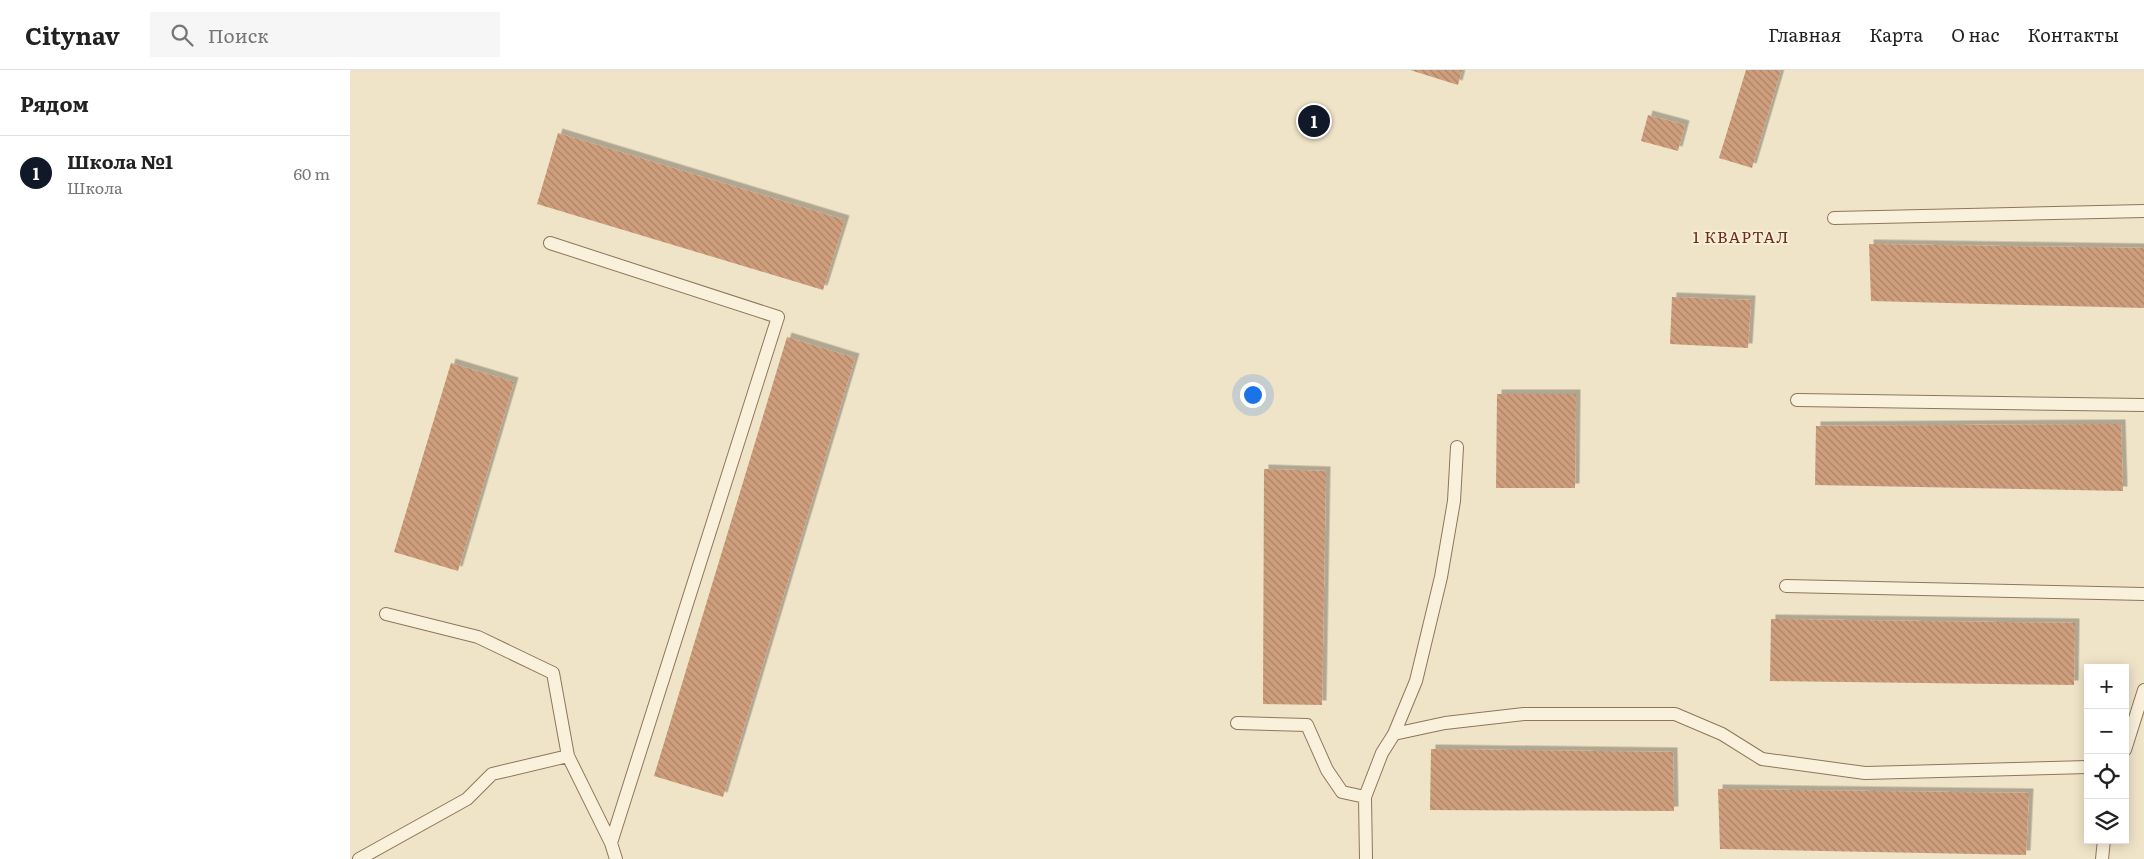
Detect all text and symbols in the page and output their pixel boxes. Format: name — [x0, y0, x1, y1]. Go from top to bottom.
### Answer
search box — [150, 12, 500, 57]
text: Citynav — [25, 17, 120, 52]
icon: search — [168, 21, 196, 49]
text: Поиск — [208, 21, 268, 49]
text: Главная — [1768, 21, 1841, 48]
text: Карта — [1869, 21, 1923, 48]
text: О нас — [1951, 21, 1999, 48]
text: Контакты — [2027, 21, 2119, 48]
text: Рядом — [20, 87, 89, 118]
pin: 1 — [1298, 102, 1330, 140]
text: Школа №1 — [67, 147, 173, 175]
text: 1 — [33, 161, 39, 185]
text: 60 m — [293, 161, 330, 185]
text: Школа — [67, 175, 123, 199]
district label: 1 КВАРТАЛ — [1693, 224, 1789, 248]
your location — [1240, 382, 1266, 408]
map controls — [2084, 664, 2129, 844]
button: + — [2084, 664, 2129, 709]
button: − — [2084, 709, 2129, 754]
button: locate — [2084, 754, 2129, 799]
button: layers — [2084, 799, 2129, 844]

